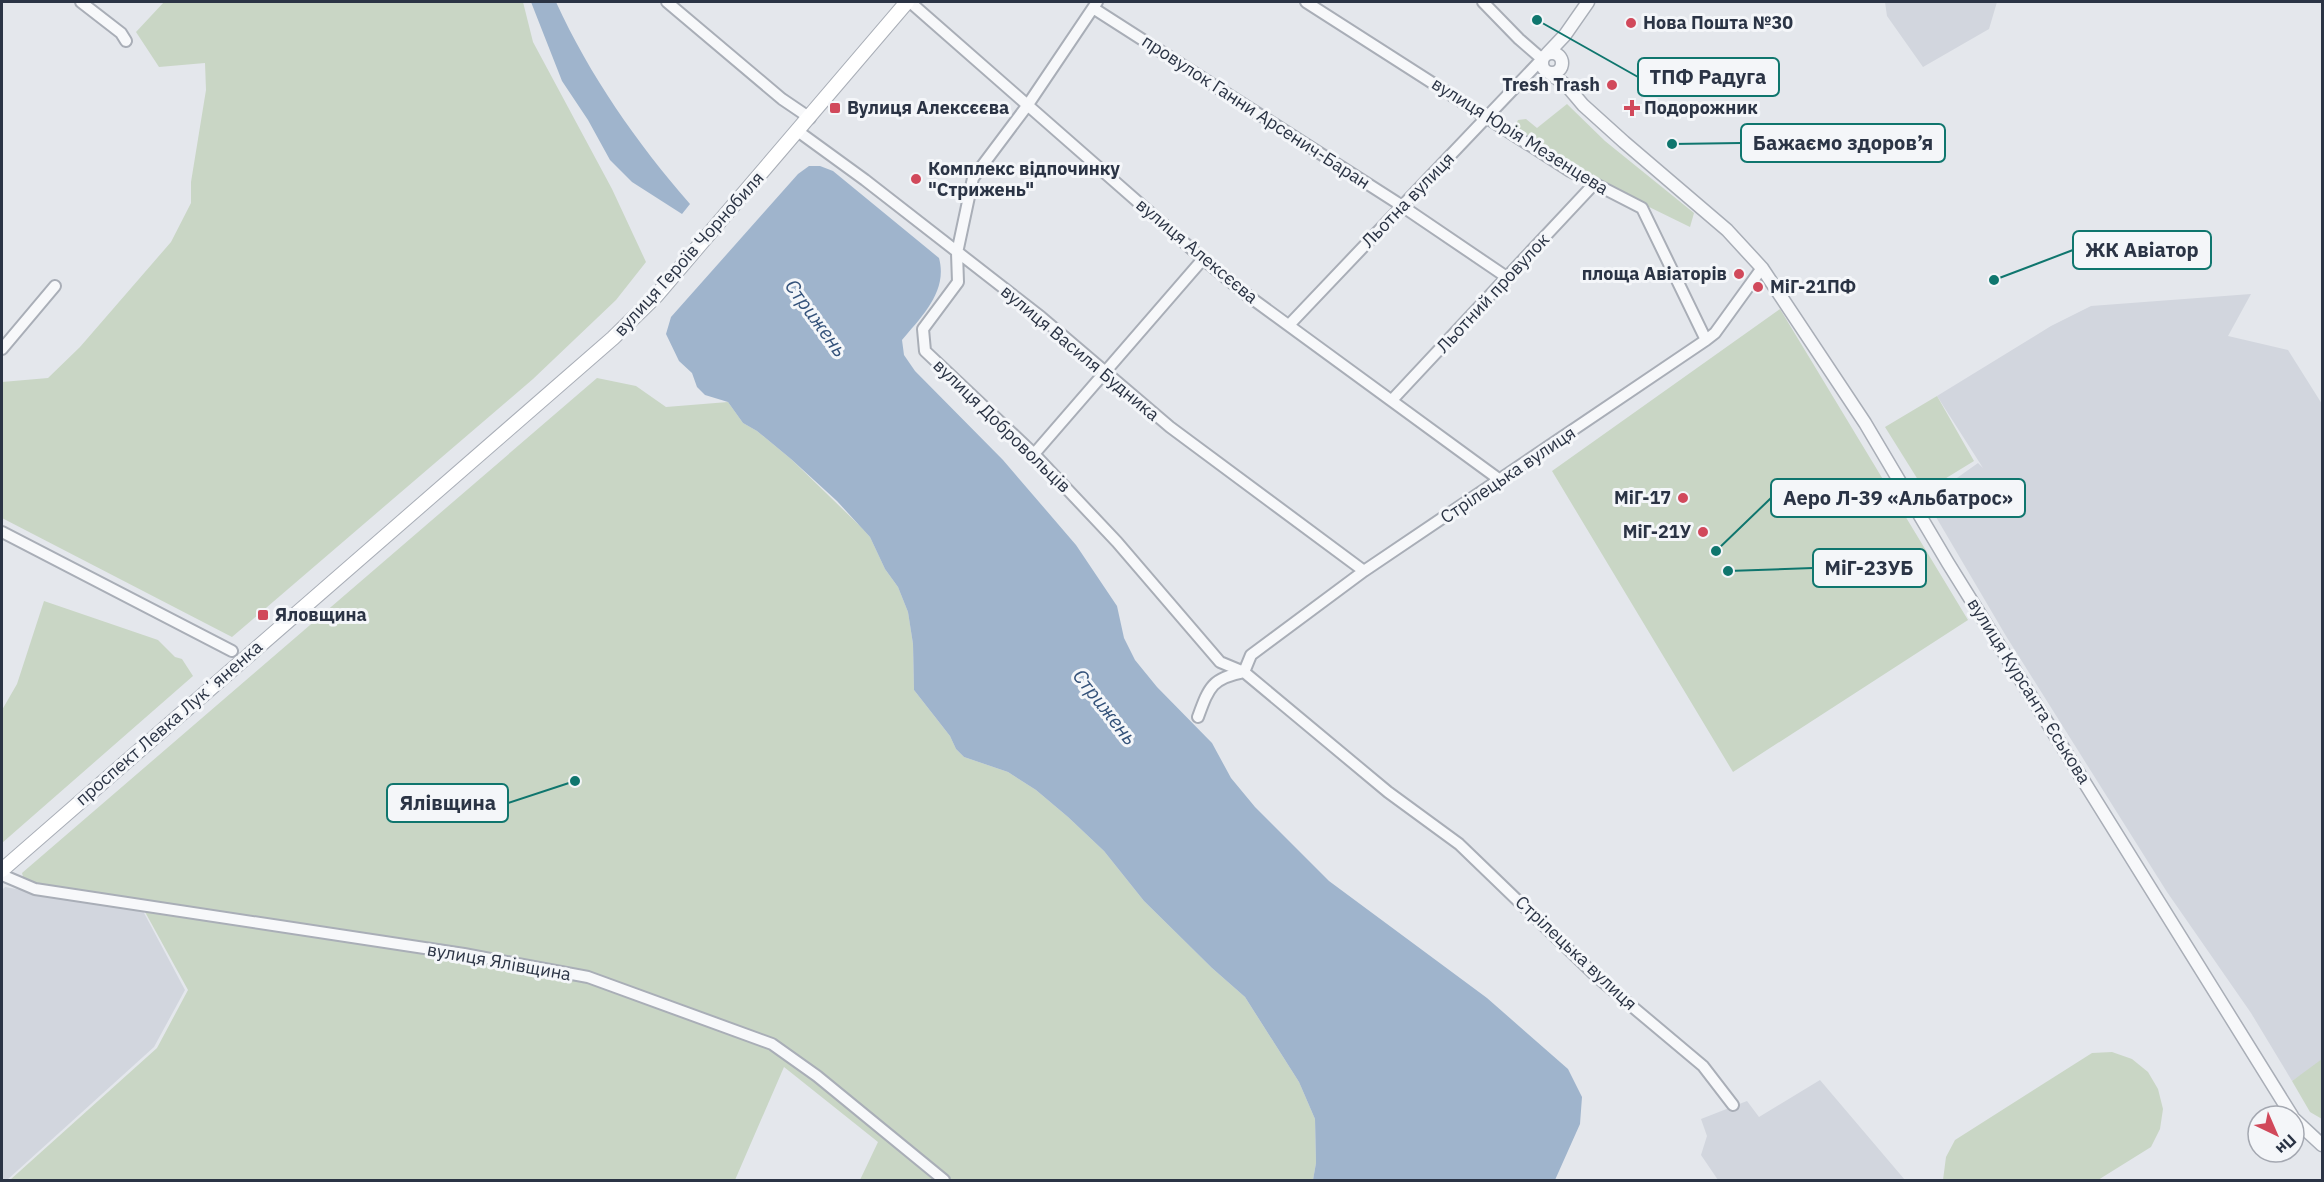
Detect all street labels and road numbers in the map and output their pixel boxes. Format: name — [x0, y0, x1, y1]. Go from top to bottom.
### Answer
street label: провулок Ганни Арсенич-Баран — [1138, 29, 1375, 194]
street label: вулиця Юрія Мезенцева — [1428, 72, 1613, 200]
street label: Льотна вулиця — [1356, 147, 1459, 252]
street label: вулиця Героїв Чорнобиля — [609, 167, 769, 341]
street label: вулиця Алексєєва — [1132, 193, 1263, 309]
street label: Льотний провулок — [1431, 228, 1554, 357]
street label: вулиця Василя Будника — [996, 279, 1165, 426]
street label: вулиця Добровольців — [929, 354, 1076, 497]
street label: Стрілецька вулиця — [1436, 421, 1580, 528]
street label: вулиця Курсанта Єськова — [1963, 593, 2096, 788]
street label: проспект Левка Лукʼяненка — [70, 635, 267, 810]
street label: Стрілецька вулиця — [1511, 890, 1642, 1015]
street label: вулиця Ялівщина — [425, 938, 573, 986]

